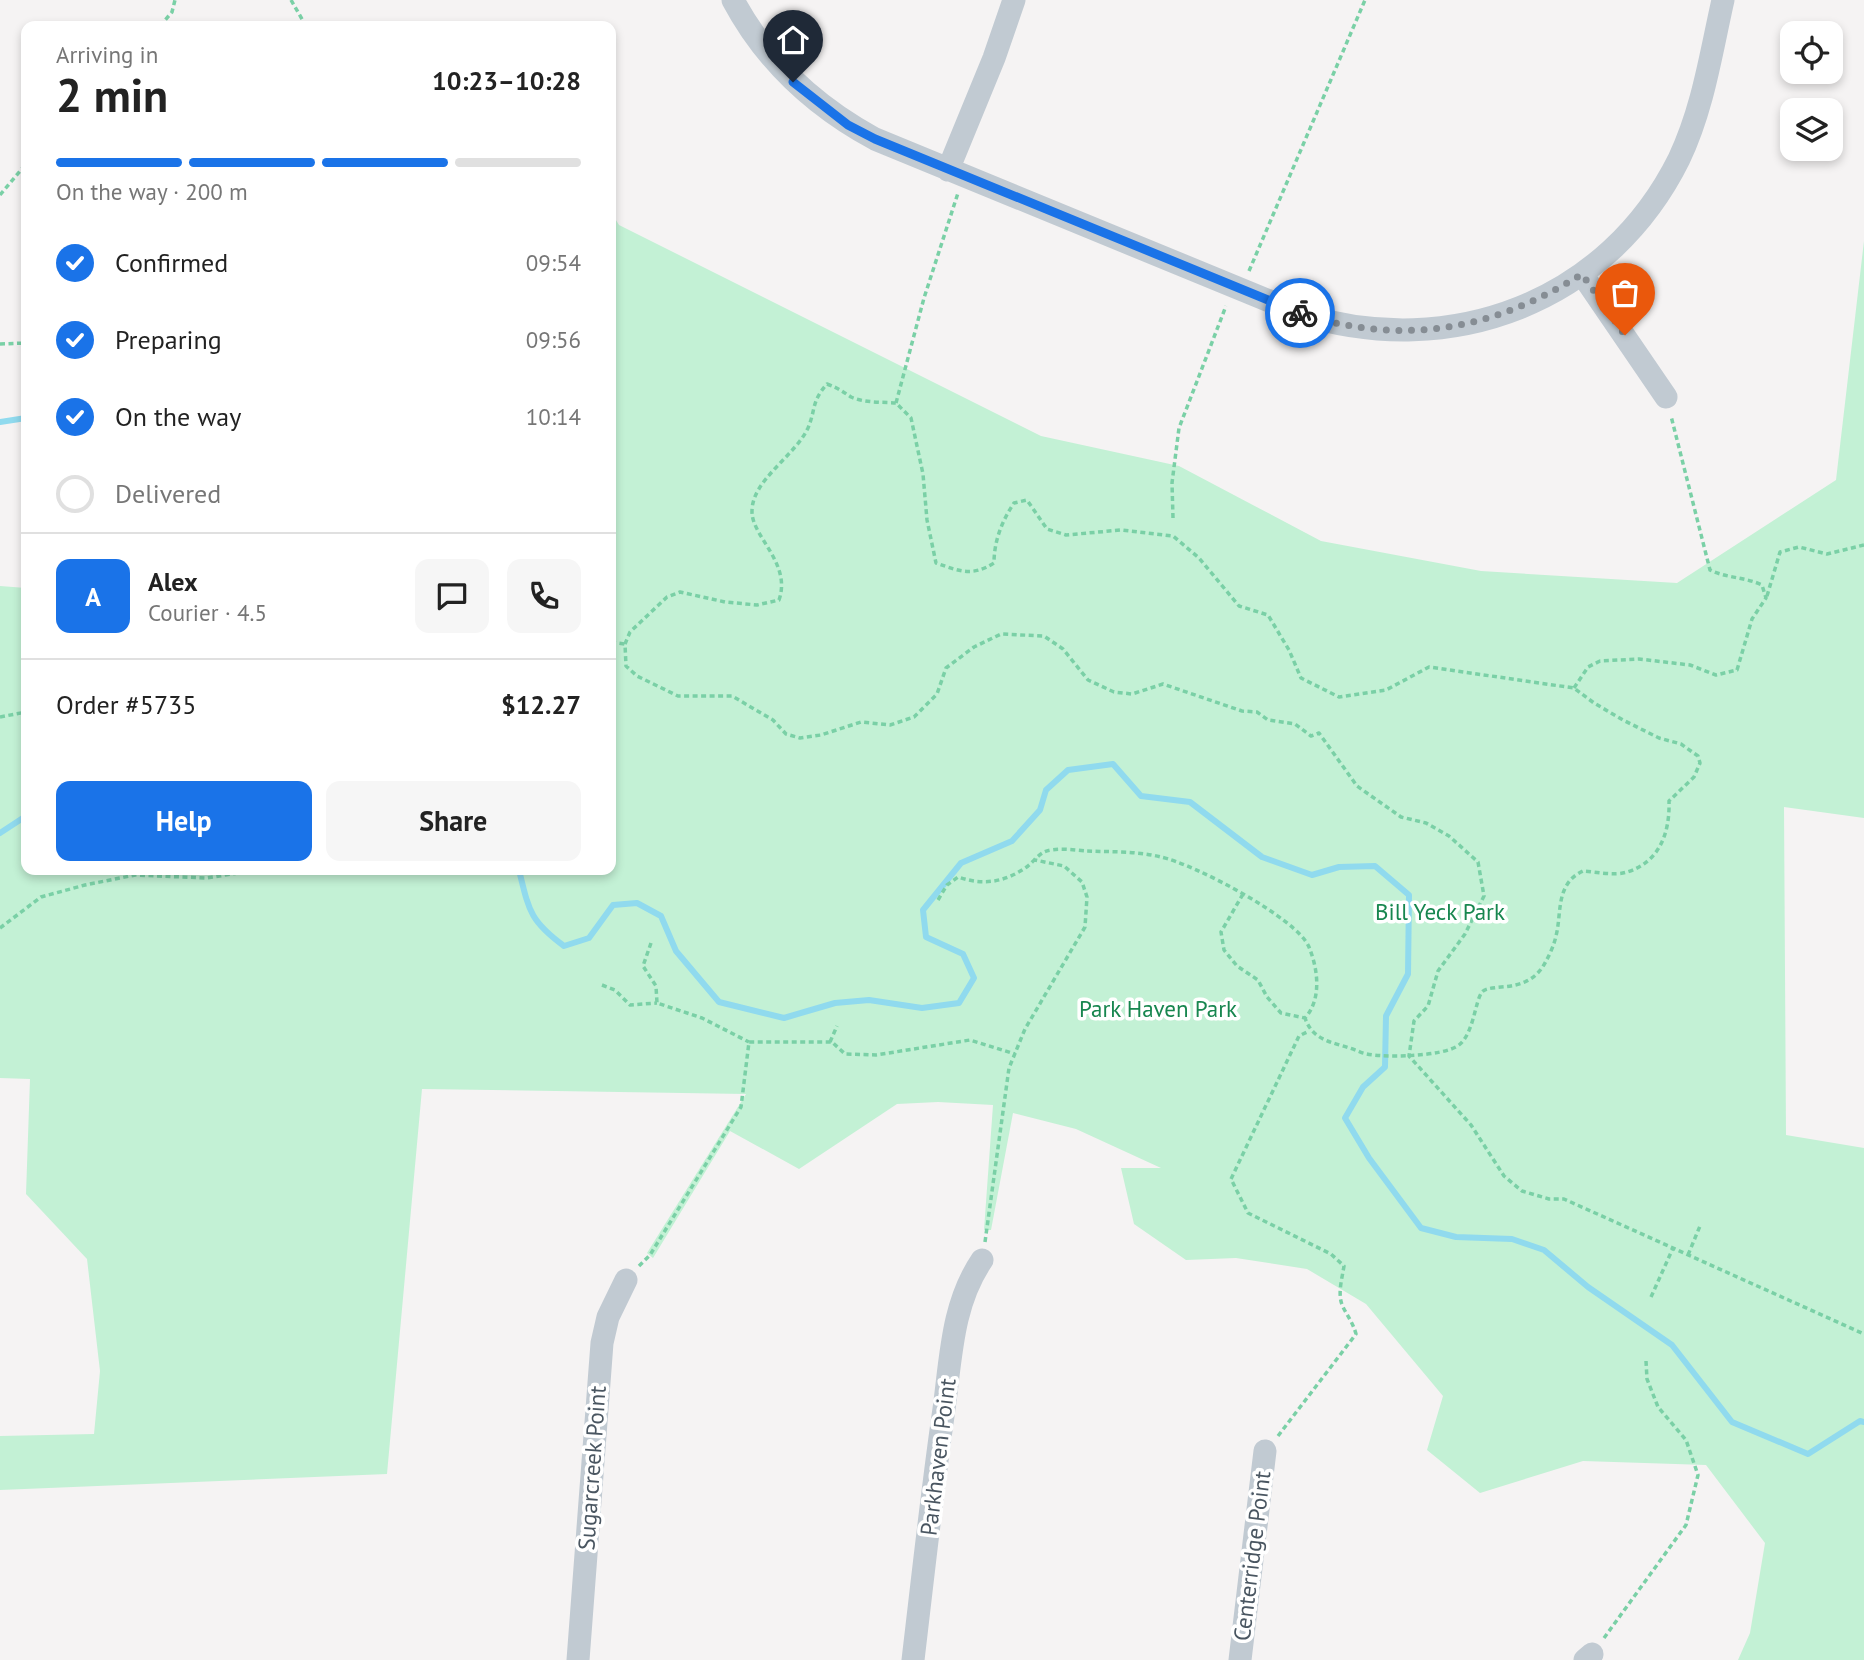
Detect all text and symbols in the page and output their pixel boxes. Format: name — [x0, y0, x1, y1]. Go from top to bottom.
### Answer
pin — [763, 10, 823, 82]
icon: home — [774, 21, 812, 59]
map controls — [1780, 21, 1843, 161]
button: locate — [1780, 21, 1843, 84]
text: Arriving in — [56, 40, 158, 69]
text: 10:23–10:28 — [432, 64, 581, 97]
text: 2 min — [56, 65, 168, 125]
button: layers — [1780, 98, 1843, 161]
text: On the way · 200 m — [56, 177, 248, 206]
icon: check — [56, 244, 94, 282]
text: Confirmed — [115, 246, 228, 279]
text: 09:54 — [526, 248, 581, 277]
pin — [1595, 263, 1655, 335]
icon: bag — [1606, 274, 1644, 312]
courier — [1265, 278, 1335, 348]
icon: bike — [1281, 294, 1319, 332]
icon: check — [56, 321, 94, 359]
text: Preparing — [115, 323, 222, 356]
text: 09:56 — [526, 325, 581, 354]
icon: check — [56, 398, 94, 436]
text: On the way — [115, 400, 241, 433]
text: 10:14 — [526, 402, 581, 431]
text: Delivered — [115, 477, 221, 510]
button: chat — [415, 559, 489, 633]
button: phone — [507, 559, 581, 633]
text: Alex — [148, 565, 198, 598]
text: A — [85, 580, 101, 613]
text: Courier · 4.5 — [148, 598, 267, 627]
text: Order #5735 — [56, 688, 196, 721]
text: $12.27 — [501, 688, 581, 721]
button: Help — [56, 781, 312, 861]
button: Share — [326, 781, 581, 861]
park label: Bill Yeck Park — [1375, 897, 1505, 926]
park label: Park Haven Park — [1079, 994, 1237, 1023]
street label: Parkhaven Point — [913, 1376, 962, 1537]
street label: Sugarcreek Point — [571, 1385, 612, 1551]
street label: Centerridge Point — [1227, 1469, 1276, 1643]

